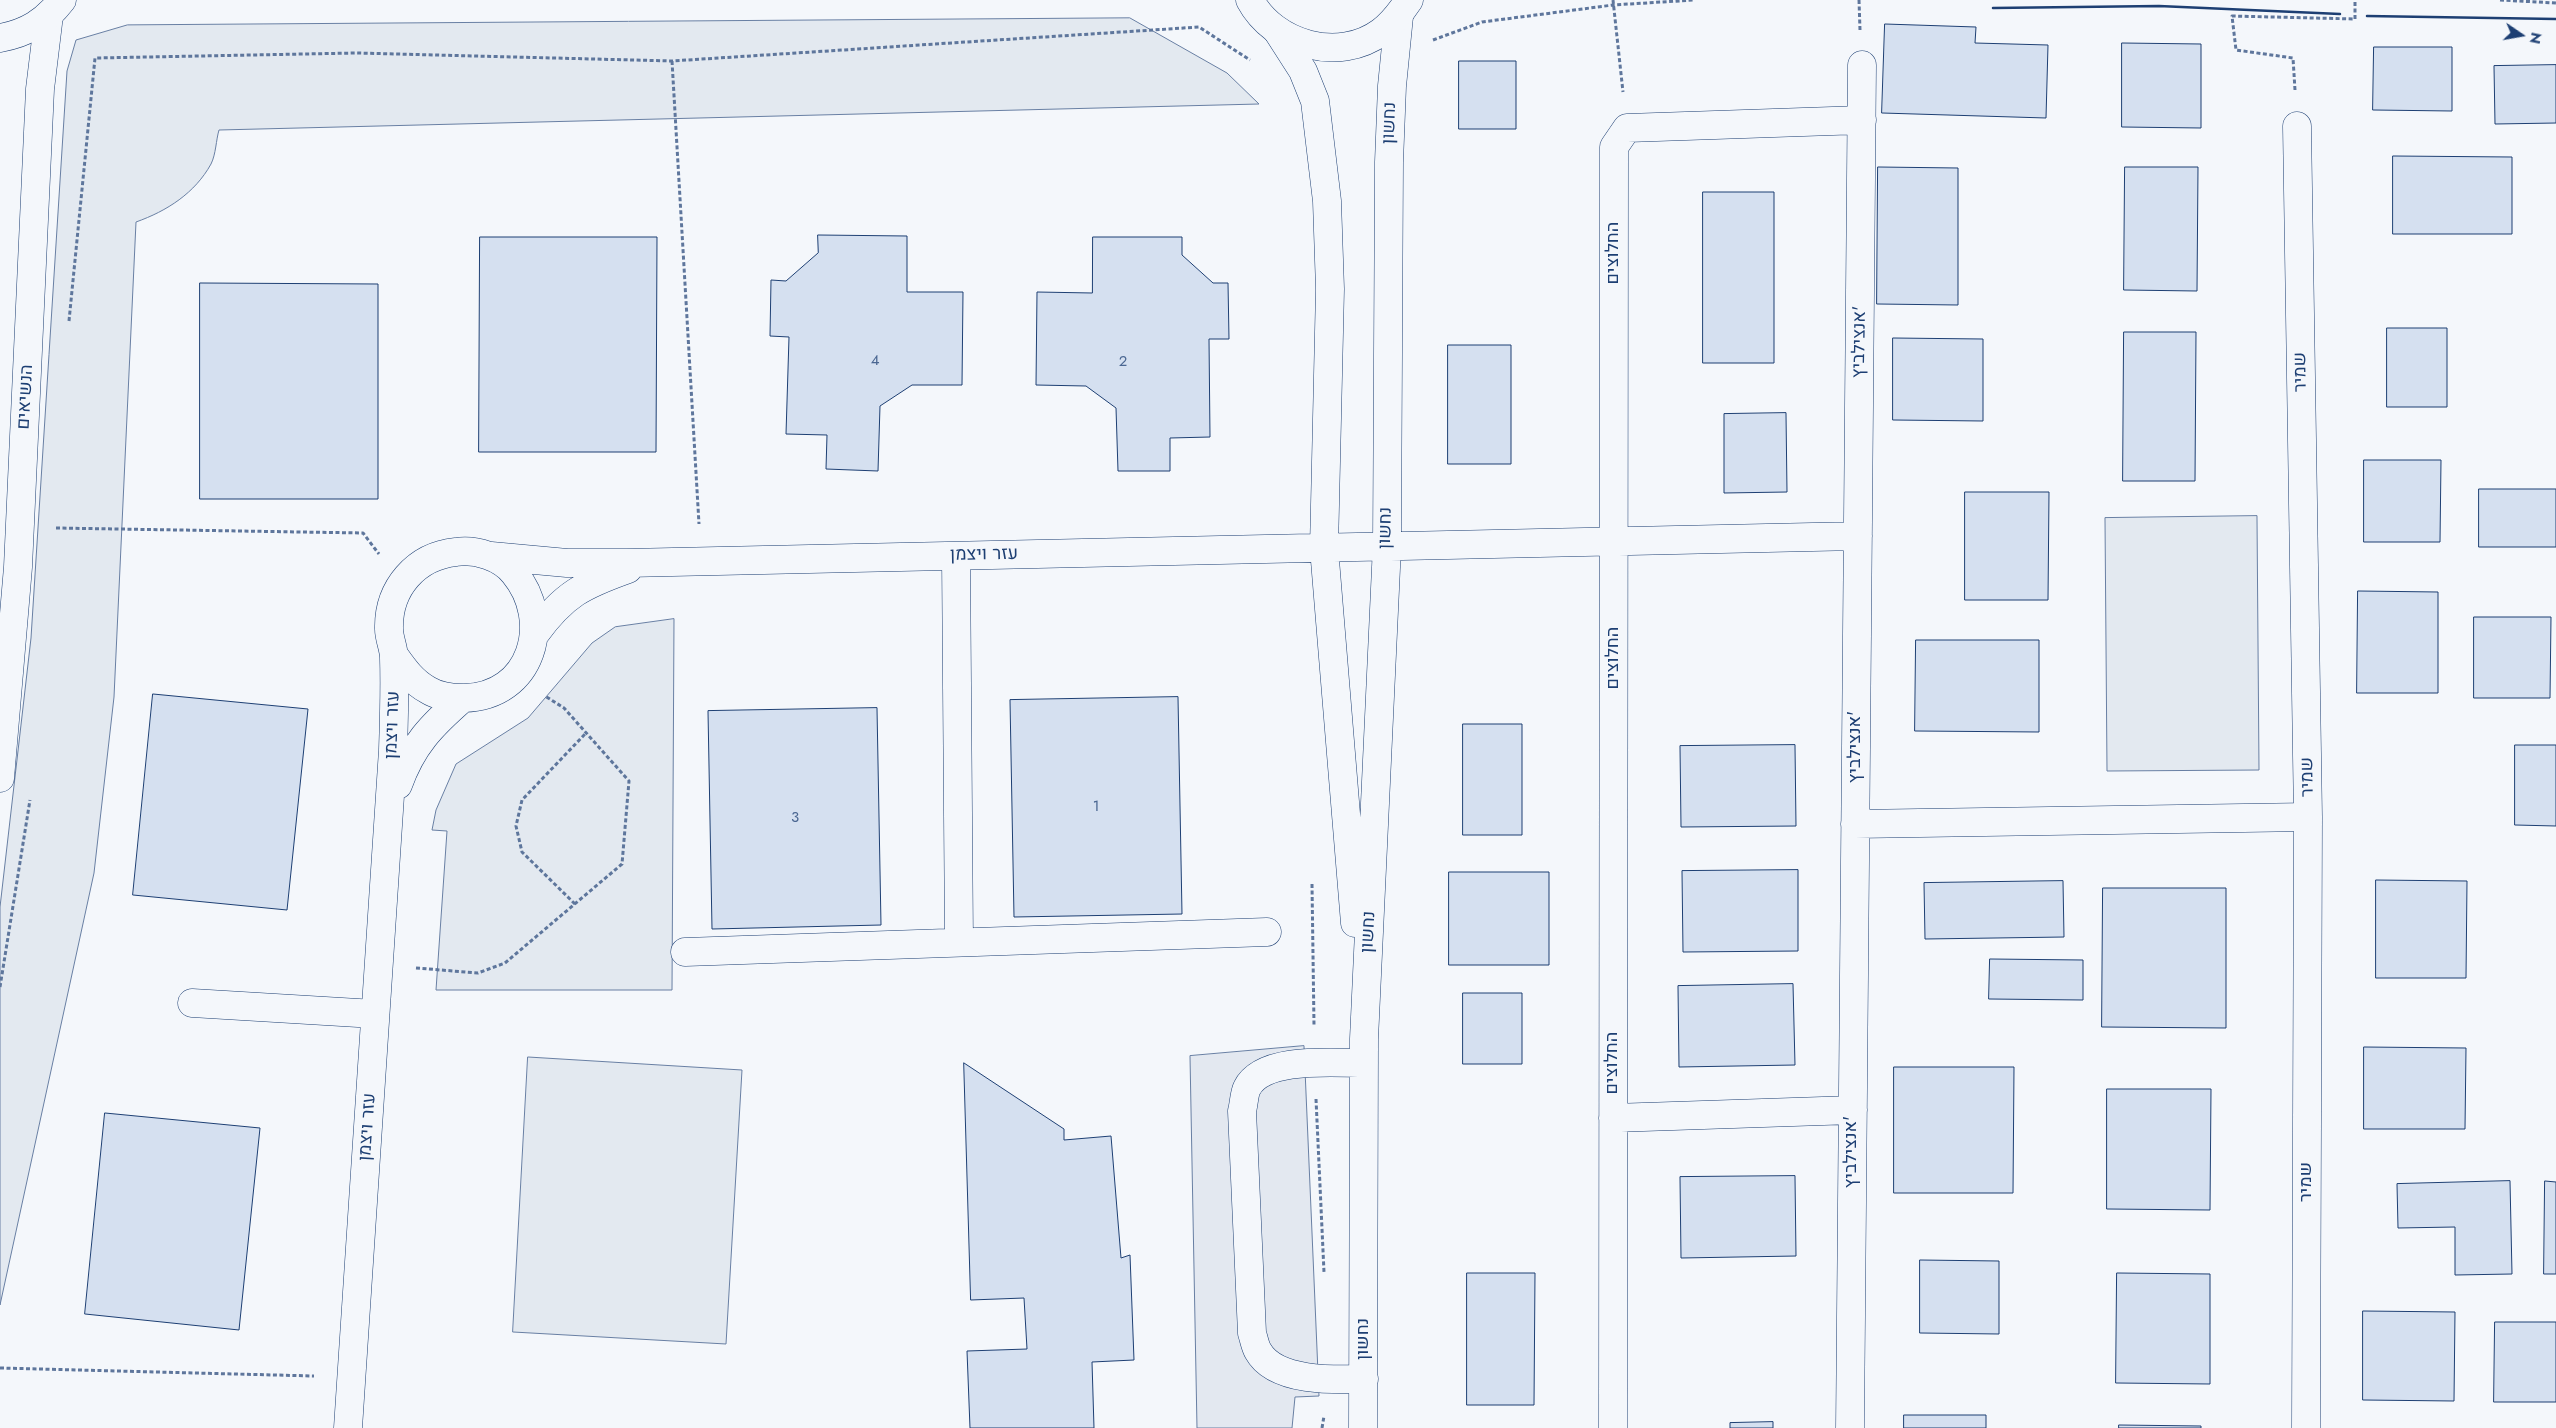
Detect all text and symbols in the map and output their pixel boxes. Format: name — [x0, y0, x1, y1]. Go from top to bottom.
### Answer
north arrow — [2496, 10, 2546, 60]
text: N — [2525, 31, 2547, 46]
street label: נחשון — [1378, 102, 1402, 144]
street label: החלוצים — [1603, 222, 1625, 284]
street label: אנצילביץ' — [1849, 306, 1871, 378]
house number: 4 — [871, 352, 879, 370]
street label: שמיר — [2290, 352, 2312, 392]
house number: 2 — [1119, 353, 1127, 371]
street label: הנשיאים — [14, 364, 38, 430]
street label: נחשון — [1375, 507, 1397, 549]
street label: עזר ויצמן — [950, 544, 1018, 566]
street label: החלוצים — [1603, 627, 1625, 689]
street label: עזר ויצמן — [381, 691, 405, 759]
street label: אנצילביץ' — [1845, 711, 1867, 783]
street label: שמיר — [2297, 757, 2319, 797]
house number: 1 — [1093, 798, 1099, 816]
house number: 3 — [791, 809, 799, 827]
street label: נחשון — [1357, 910, 1381, 954]
street label: החלוצים — [1602, 1032, 1624, 1094]
street label: עזר ויצמן — [355, 1092, 381, 1162]
street label: אנצילביץ' — [1841, 1116, 1863, 1188]
street label: שמיר — [2296, 1162, 2318, 1202]
street label: נחשון — [1353, 1318, 1375, 1360]

